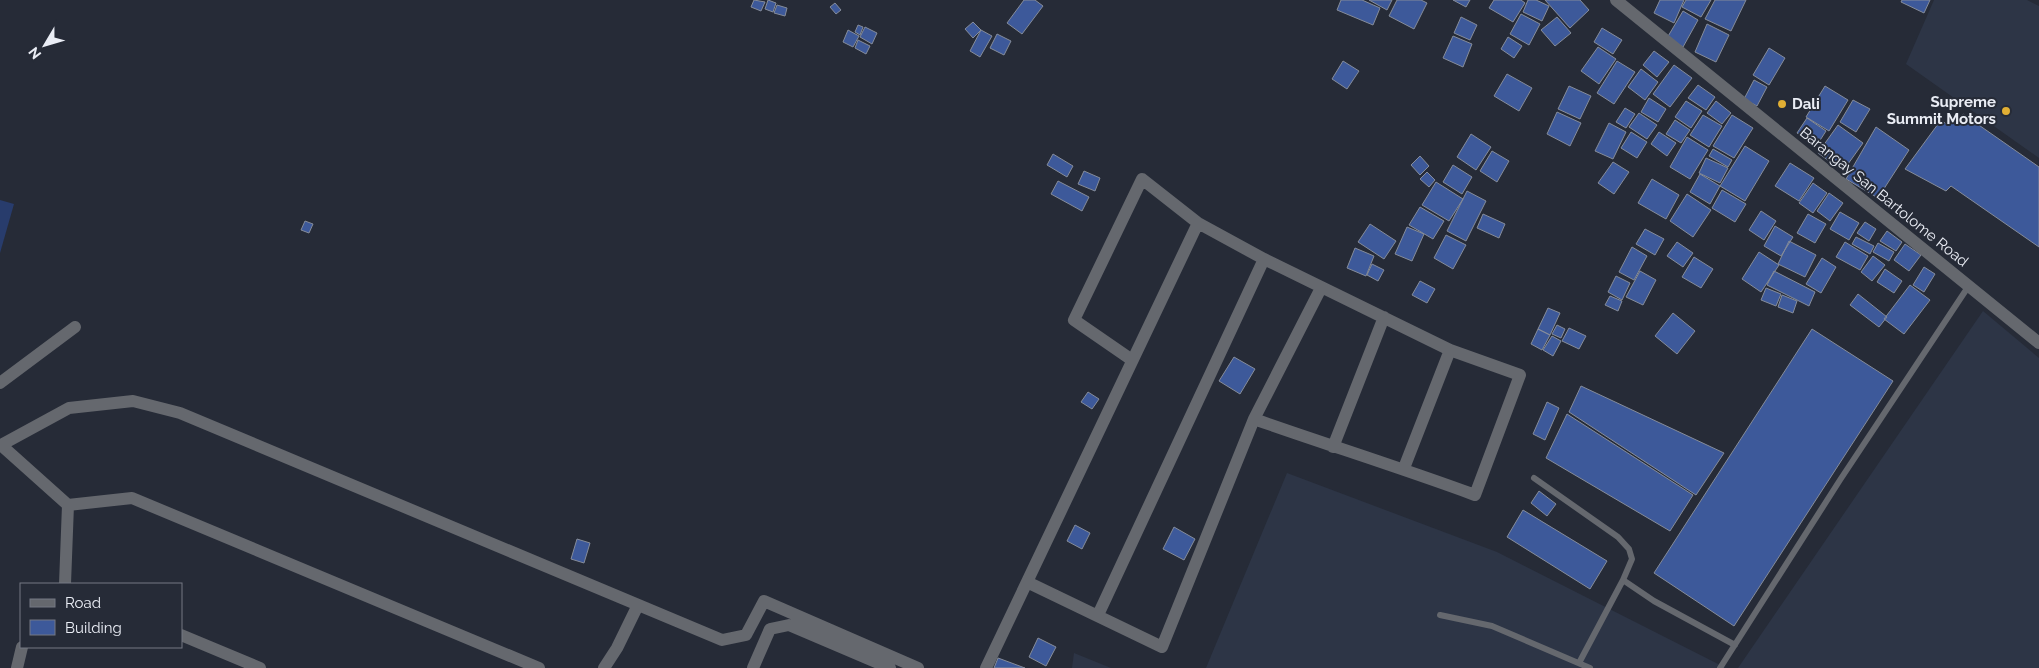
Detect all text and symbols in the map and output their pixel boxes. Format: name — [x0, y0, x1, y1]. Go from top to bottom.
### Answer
north arrow — [20, 20, 70, 70]
text: N — [25, 44, 44, 62]
place label: Supreme Summit Motors — [1887, 93, 1996, 128]
place label: Dali — [1792, 95, 1820, 113]
marker: Dali — [1776, 98, 1788, 110]
marker: Supreme Summit Motors — [2000, 105, 2012, 117]
street label: Barangay San Bartolome Road — [1796, 123, 1972, 271]
legend — [20, 583, 182, 648]
text: Road — [65, 594, 101, 612]
text: Building — [65, 619, 122, 637]

